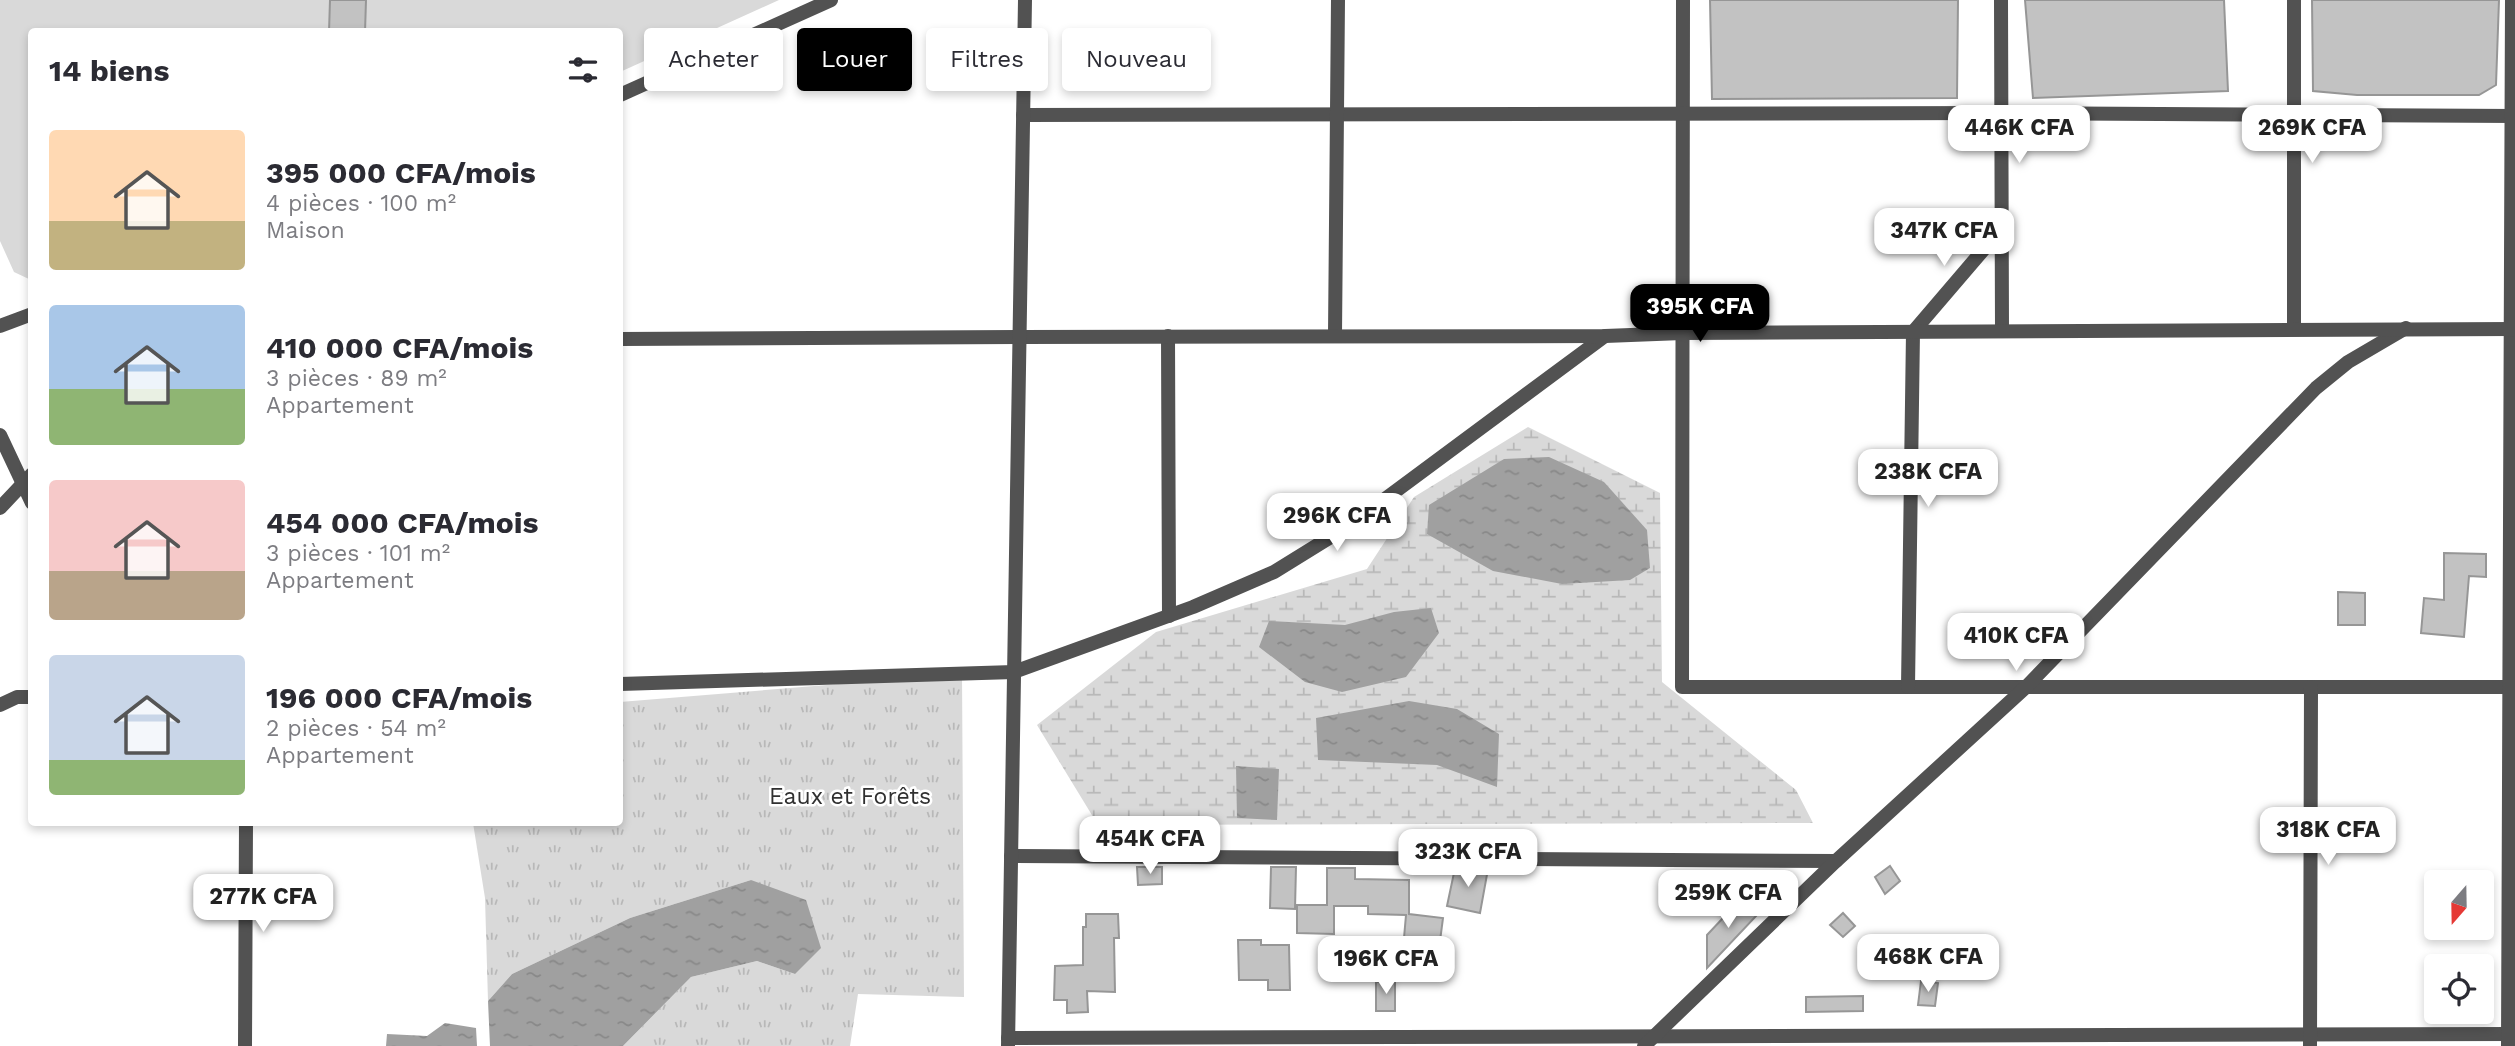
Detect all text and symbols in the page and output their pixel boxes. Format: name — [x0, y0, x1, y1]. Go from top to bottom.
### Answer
chip: Acheter — [644, 28, 783, 91]
chip: Louer — [797, 28, 912, 91]
chip: Filtres — [926, 28, 1048, 91]
chip: Nouveau — [1062, 28, 1211, 91]
icon: filters — [564, 51, 602, 89]
text: 14 biens — [49, 53, 169, 88]
pin: 446K CFA — [1947, 106, 2091, 165]
pin: 269K CFA — [2240, 106, 2384, 165]
text: 446K CFA — [1964, 114, 2074, 141]
text: 269K CFA — [2258, 114, 2366, 141]
text: 395 000 CFA/mois — [266, 155, 536, 190]
icon: home — [105, 158, 189, 242]
text: 4 pièces · 100 m² — [266, 190, 456, 217]
pin: 347K CFA — [1872, 208, 2016, 268]
text: Maison — [266, 217, 345, 244]
text: 347K CFA — [1890, 217, 1998, 244]
pin: 395K CFA — [1628, 284, 1772, 344]
text: 395K CFA — [1646, 293, 1754, 320]
text: 410 000 CFA/mois — [266, 330, 533, 365]
icon: home — [105, 333, 189, 417]
text: 3 pièces · 89 m² — [266, 365, 447, 392]
text: Appartement — [266, 392, 414, 419]
pin: 238K CFA — [1856, 449, 2000, 509]
text: 238K CFA — [1874, 458, 1982, 485]
pin: 296K CFA — [1265, 494, 1409, 553]
text: 296K CFA — [1283, 502, 1391, 529]
text: 454 000 CFA/mois — [266, 505, 539, 540]
icon: home — [105, 508, 189, 592]
text: 3 pièces · 101 m² — [266, 540, 450, 567]
text: Appartement — [266, 567, 414, 594]
pin: 410K CFA — [1944, 614, 2088, 673]
text: 410K CFA — [1963, 622, 2069, 649]
text: 196 000 CFA/mois — [266, 680, 532, 715]
icon: home — [105, 683, 189, 767]
text: 2 pièces · 54 m² — [266, 715, 446, 742]
text: Appartement — [266, 742, 414, 769]
park label: Eaux et Forêts — [769, 783, 931, 810]
pin: 318K CFA — [2256, 808, 2400, 867]
pin: 454K CFA — [1078, 816, 1222, 876]
text: 318K CFA — [2276, 816, 2380, 843]
text: 454K CFA — [1095, 825, 1205, 852]
pin: 323K CFA — [1396, 830, 1540, 889]
text: 323K CFA — [1414, 838, 1522, 865]
pin: 259K CFA — [1656, 870, 1800, 930]
north arrow — [2424, 870, 2494, 940]
map controls — [2424, 870, 2494, 1024]
pin: 277K CFA — [191, 874, 335, 934]
text: 259K CFA — [1674, 879, 1782, 906]
text: 277K CFA — [209, 883, 317, 910]
pin: 468K CFA — [1856, 934, 2000, 994]
pin: 196K CFA — [1314, 936, 1458, 996]
text: 468K CFA — [1873, 943, 1983, 970]
text: 196K CFA — [1334, 945, 1438, 972]
button: locate — [2424, 954, 2494, 1024]

